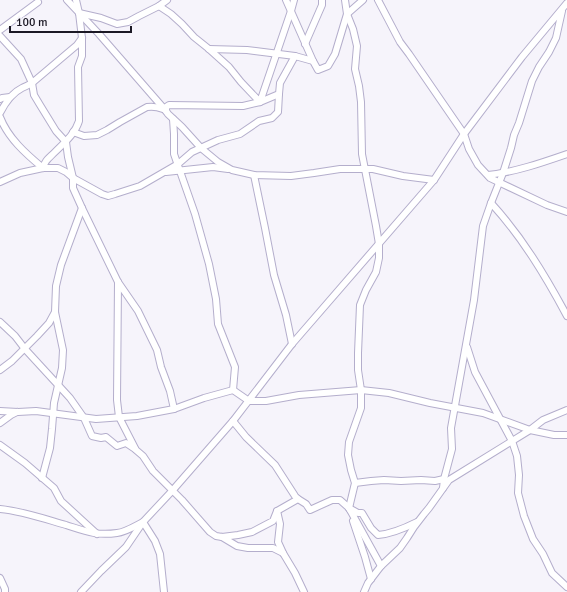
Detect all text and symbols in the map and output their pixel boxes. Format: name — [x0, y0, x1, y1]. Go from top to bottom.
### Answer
scale bar — [10, 8, 131, 34]
text: 100 m — [16, 15, 48, 30]

